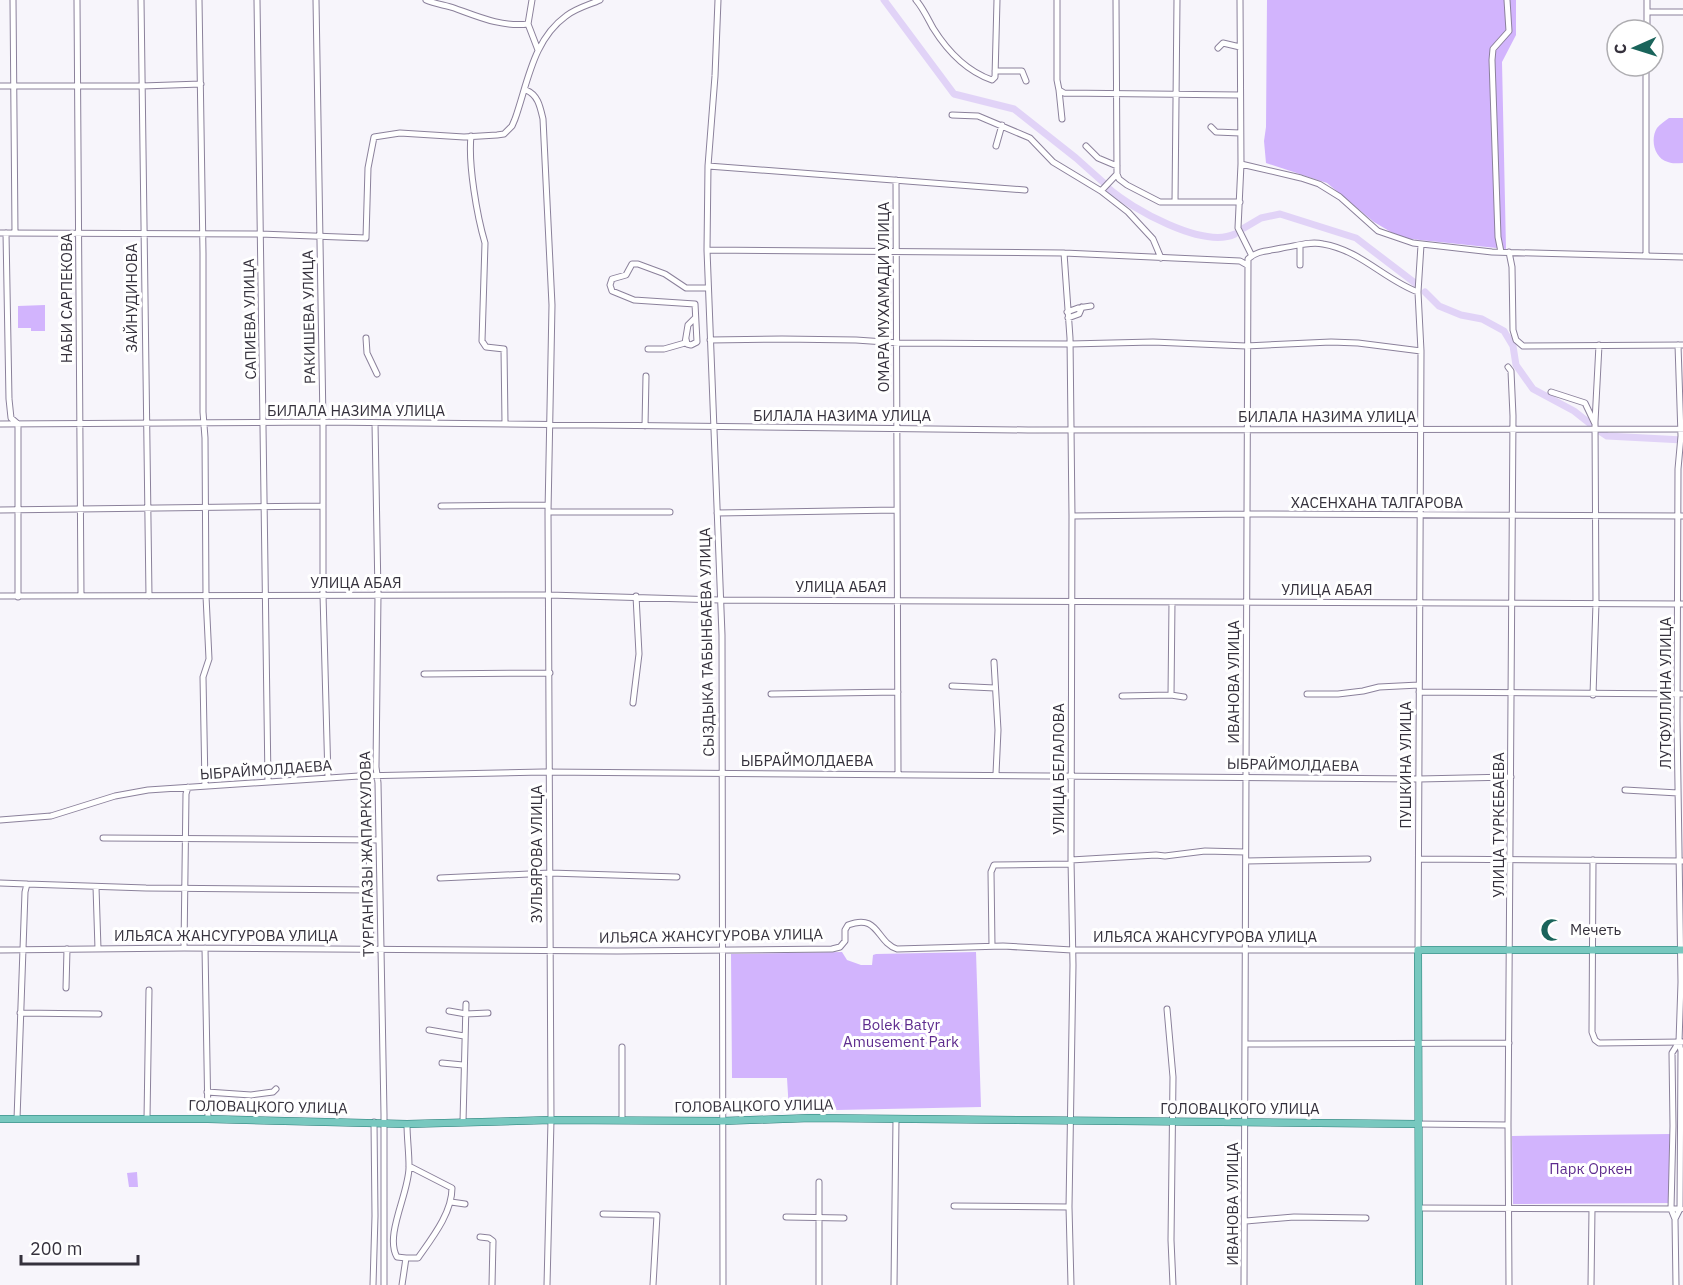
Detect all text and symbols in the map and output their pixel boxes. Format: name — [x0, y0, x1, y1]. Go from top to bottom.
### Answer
north arrow — [1605, 18, 1665, 78]
text: С — [1610, 43, 1630, 55]
street label: ОМАРА МУХАМАДИ УЛИЦА — [874, 201, 893, 392]
street label: НАБИ САРПЕКОВА — [57, 232, 76, 363]
street label: ЗАЙНУДИНОВА — [122, 243, 141, 353]
street label: РАКИШЕВА УЛИЦА — [298, 249, 319, 384]
street label: САПИЕВА УЛИЦА — [239, 258, 260, 380]
street label: БИЛАЛА НАЗИМА УЛИЦА — [267, 401, 445, 420]
street label: БИЛАЛА НАЗИМА УЛИЦА — [753, 406, 931, 425]
street label: БИЛАЛА НАЗИМА УЛИЦА — [1238, 407, 1416, 426]
street label: ХАСЕНХАНА ТАЛГАРОВА — [1291, 493, 1464, 512]
street label: СЫЗДЫКА ТАБЫНБАЕВА УЛИЦА — [695, 527, 718, 757]
street label: УЛИЦА АБАЯ — [310, 573, 402, 592]
street label: УЛИЦА АБАЯ — [795, 577, 887, 596]
street label: УЛИЦА АБАЯ — [1281, 580, 1373, 599]
street label: ЛУТФУЛЛИНА УЛИЦА — [1656, 617, 1675, 769]
street label: ИВАНОВА УЛИЦА — [1224, 620, 1243, 744]
street label: ПУШКИНА УЛИЦА — [1396, 701, 1415, 829]
street label: УЛИЦА БЕЛАЛОВА — [1049, 703, 1068, 835]
street label: ТУРГАНГАЗЫ ЖАПАРКУЛОВА — [355, 750, 378, 957]
street label: ЫБРАЙМОЛДАЕВА — [741, 751, 874, 770]
street label: УЛИЦА ТУРКЕБАЕВА — [1489, 752, 1508, 898]
street label: ЫБРАЙМОЛДАЕВА — [1227, 754, 1360, 775]
street label: ЫБРАЙМОЛДАЕВА — [199, 755, 333, 784]
street label: ЗУЛЬЯРОВА УЛИЦА — [527, 784, 546, 923]
mosque icon: Мечеть — [1539, 917, 1565, 943]
place label: Мечеть — [1570, 920, 1622, 939]
street label: ИЛЬЯСА ЖАНСУГУРОВА УЛИЦА — [599, 924, 824, 947]
street label: ИЛЬЯСА ЖАНСУГУРОВА УЛИЦА — [114, 926, 338, 945]
street label: ИЛЬЯСА ЖАНСУГУРОВА УЛИЦА — [1093, 927, 1317, 946]
park label: Bolek Batyr Amusement Park — [843, 1015, 959, 1051]
street label: ГОЛОВАЦКОГО УЛИЦА — [674, 1095, 834, 1116]
street label: ГОЛОВАЦКОГО УЛИЦА — [188, 1096, 348, 1117]
street label: ГОЛОВАЦКОГО УЛИЦА — [1160, 1099, 1320, 1118]
street label: ИВАНОВА УЛИЦА — [1223, 1142, 1242, 1266]
park label: Парк Оркен — [1549, 1159, 1633, 1178]
scale bar — [21, 1228, 138, 1266]
text: 200 m — [30, 1237, 82, 1260]

